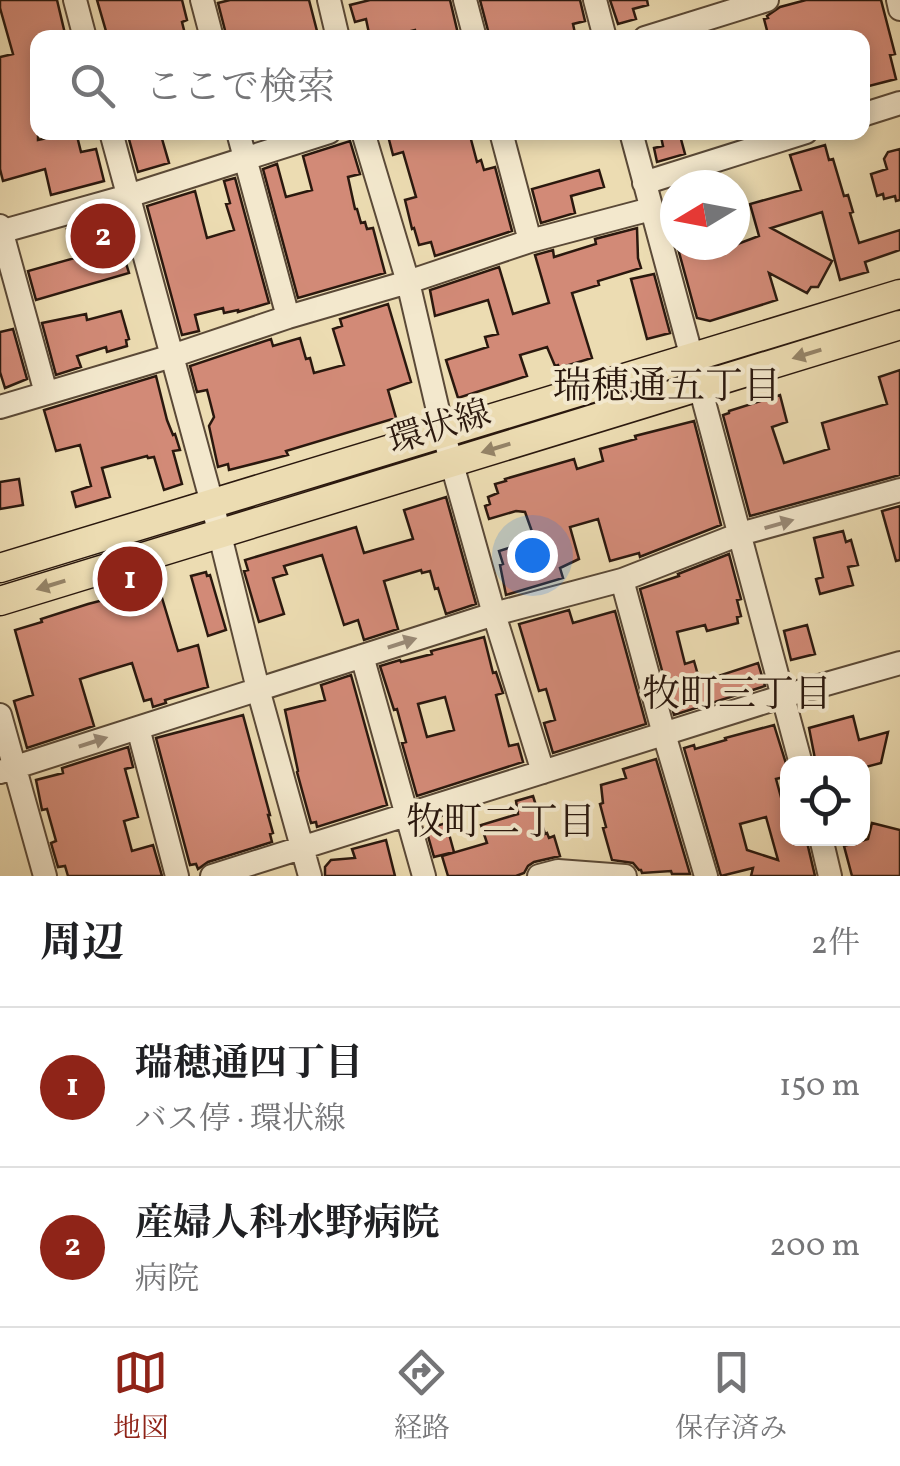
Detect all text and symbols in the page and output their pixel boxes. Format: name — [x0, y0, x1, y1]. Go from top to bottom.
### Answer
search box — [30, 30, 870, 140]
icon: search — [65, 58, 120, 113]
text: ここで検索 — [145, 63, 335, 116]
north arrow — [660, 170, 750, 260]
pin: 2 — [70, 198, 136, 274]
one-way arrow — [791, 347, 822, 362]
district label: 瑞穂通五丁目 — [553, 362, 781, 415]
street label: 環状線 — [383, 391, 497, 467]
one-way arrow — [480, 441, 510, 456]
one-way arrow — [763, 515, 794, 531]
your location — [507, 530, 558, 581]
pin: 1 — [98, 542, 162, 616]
one-way arrow — [36, 578, 66, 593]
one-way arrow — [388, 634, 418, 649]
district label: 牧町三丁目 — [642, 670, 832, 723]
one-way arrow — [78, 734, 109, 749]
map controls — [780, 756, 870, 846]
button: locate — [780, 756, 870, 846]
district label: 牧町二丁目 — [406, 798, 596, 851]
text: 周辺 — [40, 916, 124, 975]
text: 2件 — [811, 923, 860, 967]
text: 瑞穂通四丁目 — [135, 1039, 363, 1092]
text: 1 — [66, 1065, 79, 1109]
text: 150 m — [779, 1065, 860, 1109]
text: バス停 · 環状線 — [135, 1099, 346, 1143]
text: 産婦人科水野病院 — [135, 1199, 439, 1252]
text: 2 — [64, 1225, 81, 1269]
text: 200 m — [769, 1225, 860, 1269]
text: 病院 — [135, 1259, 199, 1303]
tab: 地図 — [113, 1345, 169, 1449]
tab: 経路 — [394, 1345, 450, 1449]
tab: 保存済み — [675, 1345, 787, 1449]

